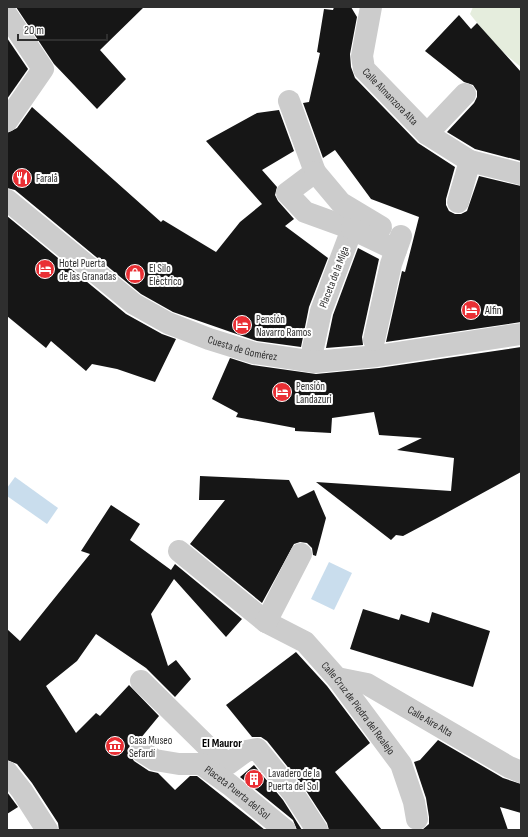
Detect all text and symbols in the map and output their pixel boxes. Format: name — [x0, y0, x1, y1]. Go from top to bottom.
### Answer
scale bar — [18, 16, 107, 42]
text: 20 m — [24, 23, 44, 38]
street label: Calle Almanzora Alta — [360, 65, 421, 128]
restaurant icon: Faralā — [11, 167, 33, 189]
place label: Faralā — [36, 172, 58, 185]
street label: Placeta de la Miga — [316, 244, 352, 310]
place label: Hotel Puerta de las Granadas — [59, 257, 116, 283]
hotel icon: Hotel Puerta de las Granadas — [34, 258, 56, 280]
place label: El Silo Eléctrico — [149, 262, 182, 288]
shop icon: El Silo Eléctrico — [124, 263, 146, 285]
hotel icon: Alfin — [460, 299, 482, 321]
place label: Alfin — [484, 304, 502, 317]
place label: Pensión Navarro Ramos — [256, 313, 311, 339]
hotel icon: Pensión Navarro Ramos — [231, 314, 253, 336]
street label: Cuesta de Gomérez — [206, 333, 278, 363]
place label: Pensión Landazuri — [296, 380, 332, 406]
hotel icon: Pensión Landazuri — [271, 381, 293, 403]
street label: Calle Cruz de Piedra del Realejo — [319, 659, 398, 757]
street label: Calle Aire Alta — [405, 703, 455, 739]
place label: Casa Museo Sefardí — [129, 734, 173, 760]
museum icon: Casa Museo Sefardí — [104, 735, 126, 757]
district label: El Mauror — [202, 736, 242, 751]
street label: Placeta Puerta del Sol — [202, 762, 273, 822]
place label: Lavadero de la Puerta del Sol — [268, 767, 320, 793]
building icon: Lavadero de la Puerta del Sol — [243, 768, 265, 790]

